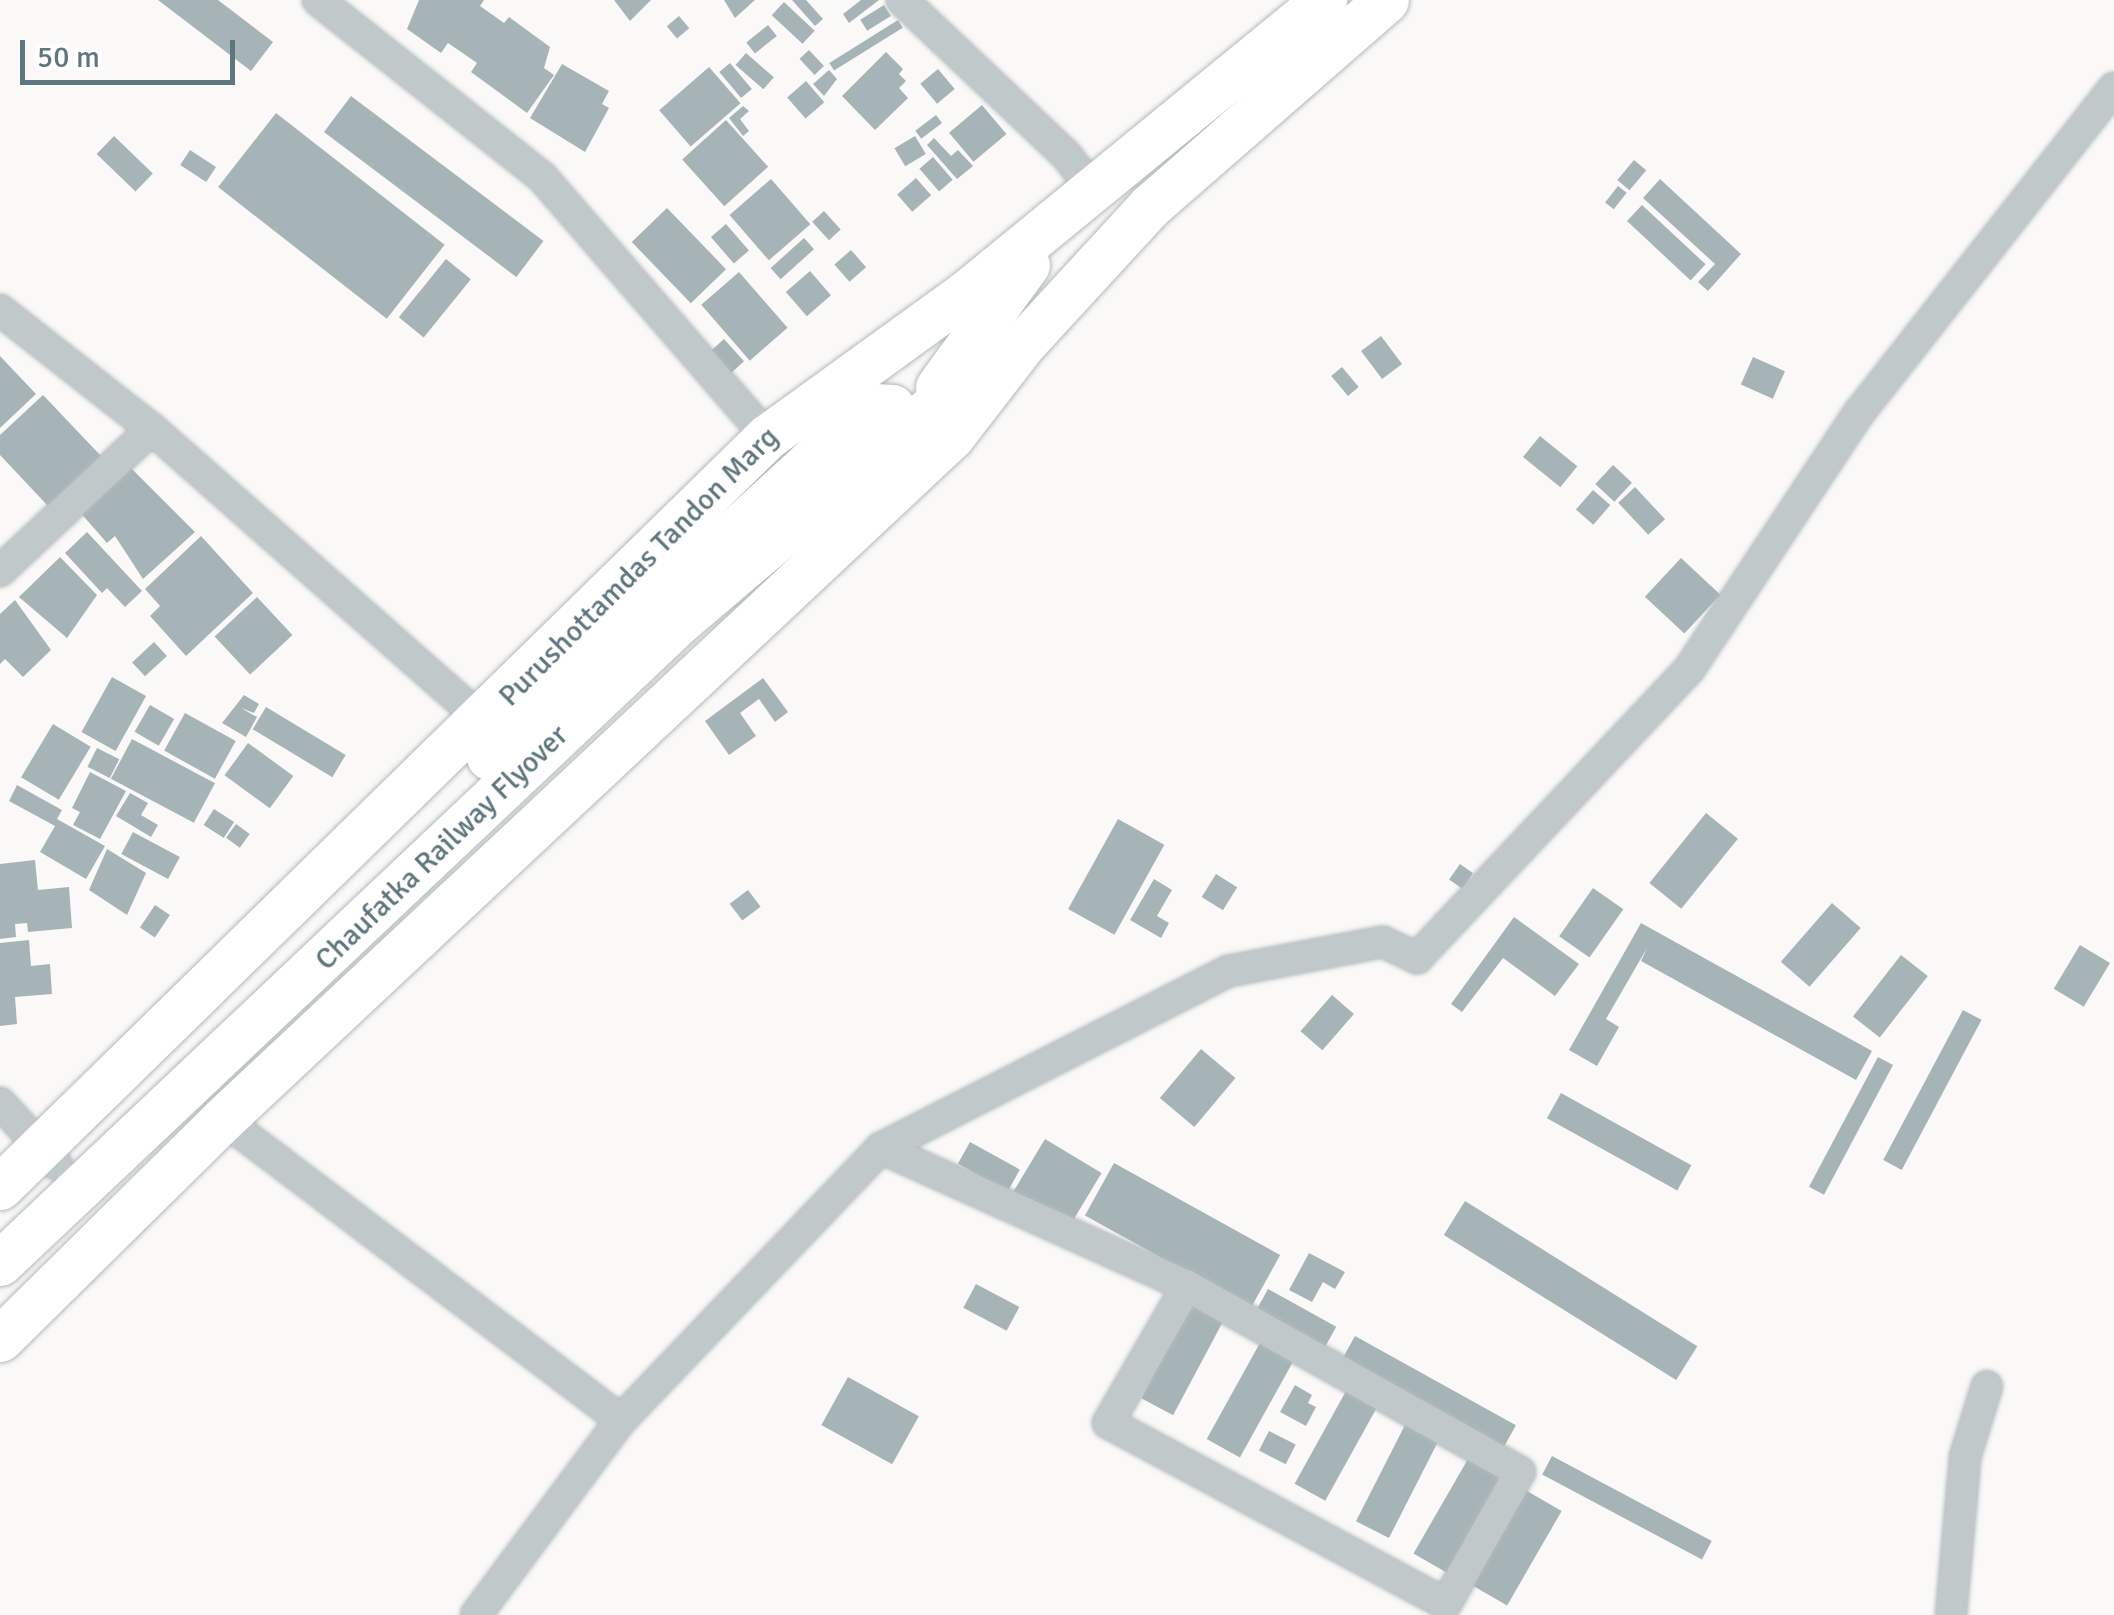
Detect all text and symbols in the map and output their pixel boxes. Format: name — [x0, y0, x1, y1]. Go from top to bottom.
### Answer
scale bar — [25, 20, 240, 82]
text: 50 m — [37, 39, 100, 76]
street label: Purushottamdas Tandon Marg — [492, 420, 786, 714]
street label: Chaufatka Railway Flyover — [308, 718, 576, 978]

